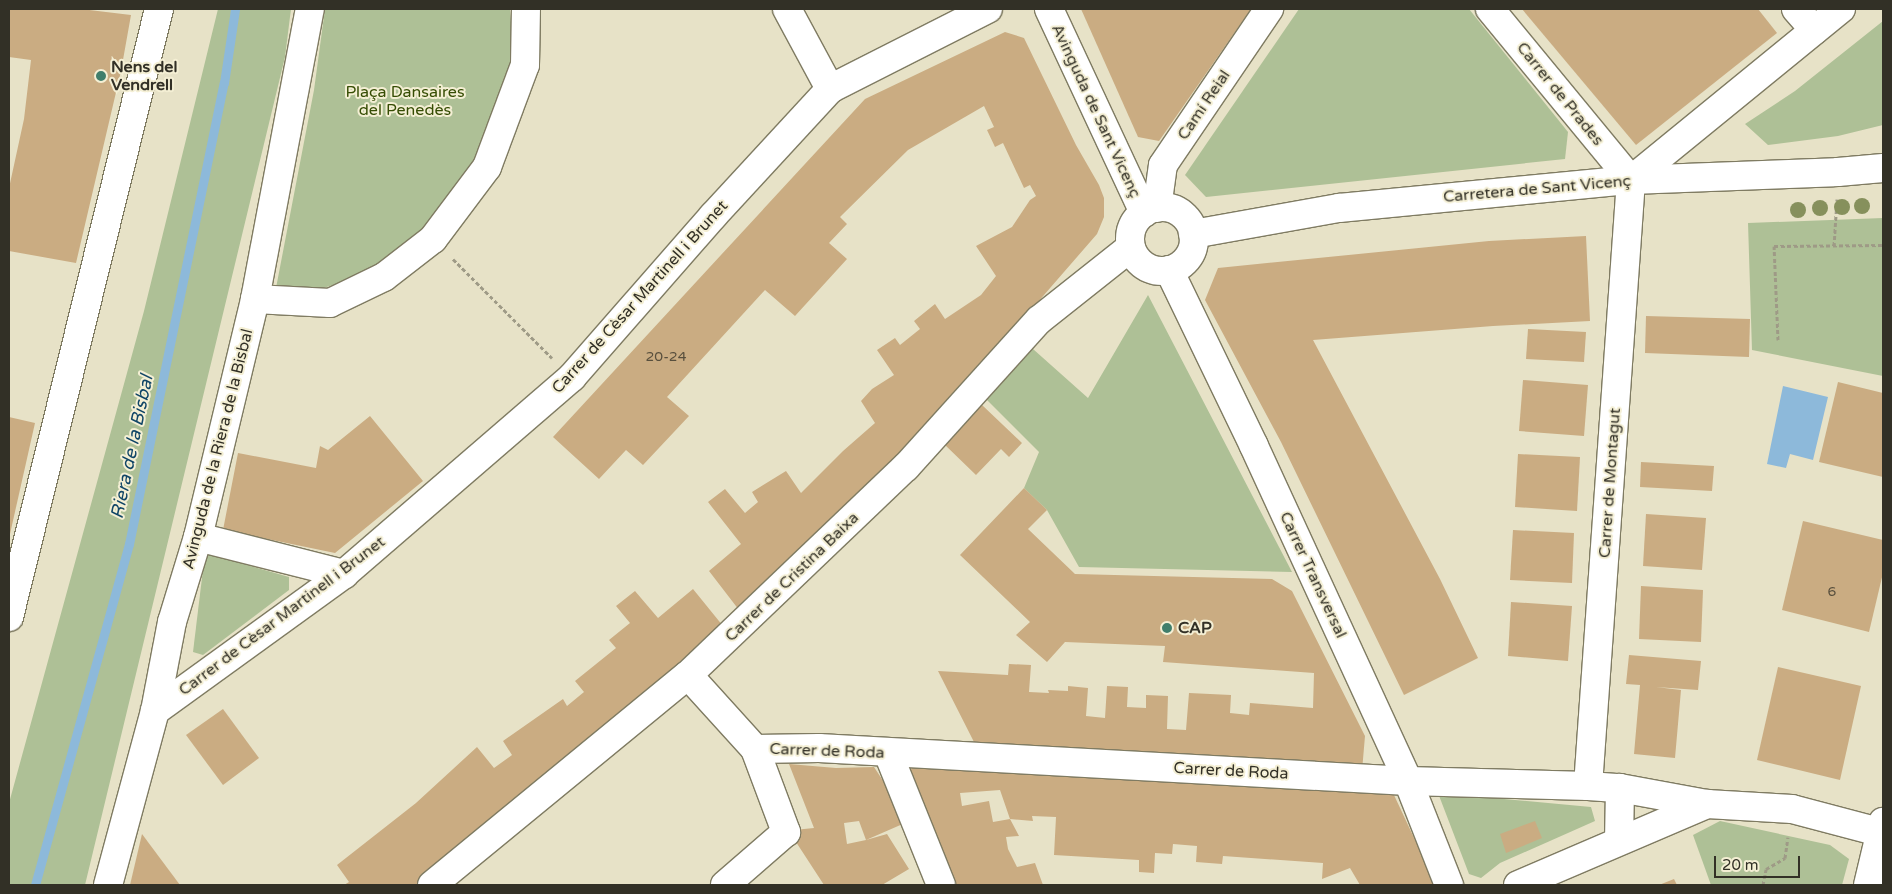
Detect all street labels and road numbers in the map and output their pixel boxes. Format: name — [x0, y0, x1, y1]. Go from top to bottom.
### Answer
street label: Avinguda de Sant Vicenç — [1047, 21, 1145, 201]
street label: Carrer de Prades — [1512, 38, 1608, 150]
street label: Camí Reial — [1174, 66, 1234, 144]
street label: Carretera de Sant Vicenç — [1442, 171, 1632, 207]
street label: Carrer de Cèsar Martinell i Brunet — [548, 197, 732, 397]
street label: Avinguda de la Riera de la Bisbal — [179, 327, 257, 571]
street label: Carrer de Montagut — [1595, 407, 1625, 559]
street label: Carrer de Cristina Baixa — [721, 508, 863, 646]
street label: Carrer Transversal — [1275, 509, 1351, 641]
street label: Carrer de Cèsar Martinell i Brunet — [175, 532, 389, 700]
street label: Carrer de Roda — [769, 739, 885, 763]
street label: Carrer de Roda — [1173, 758, 1289, 784]

